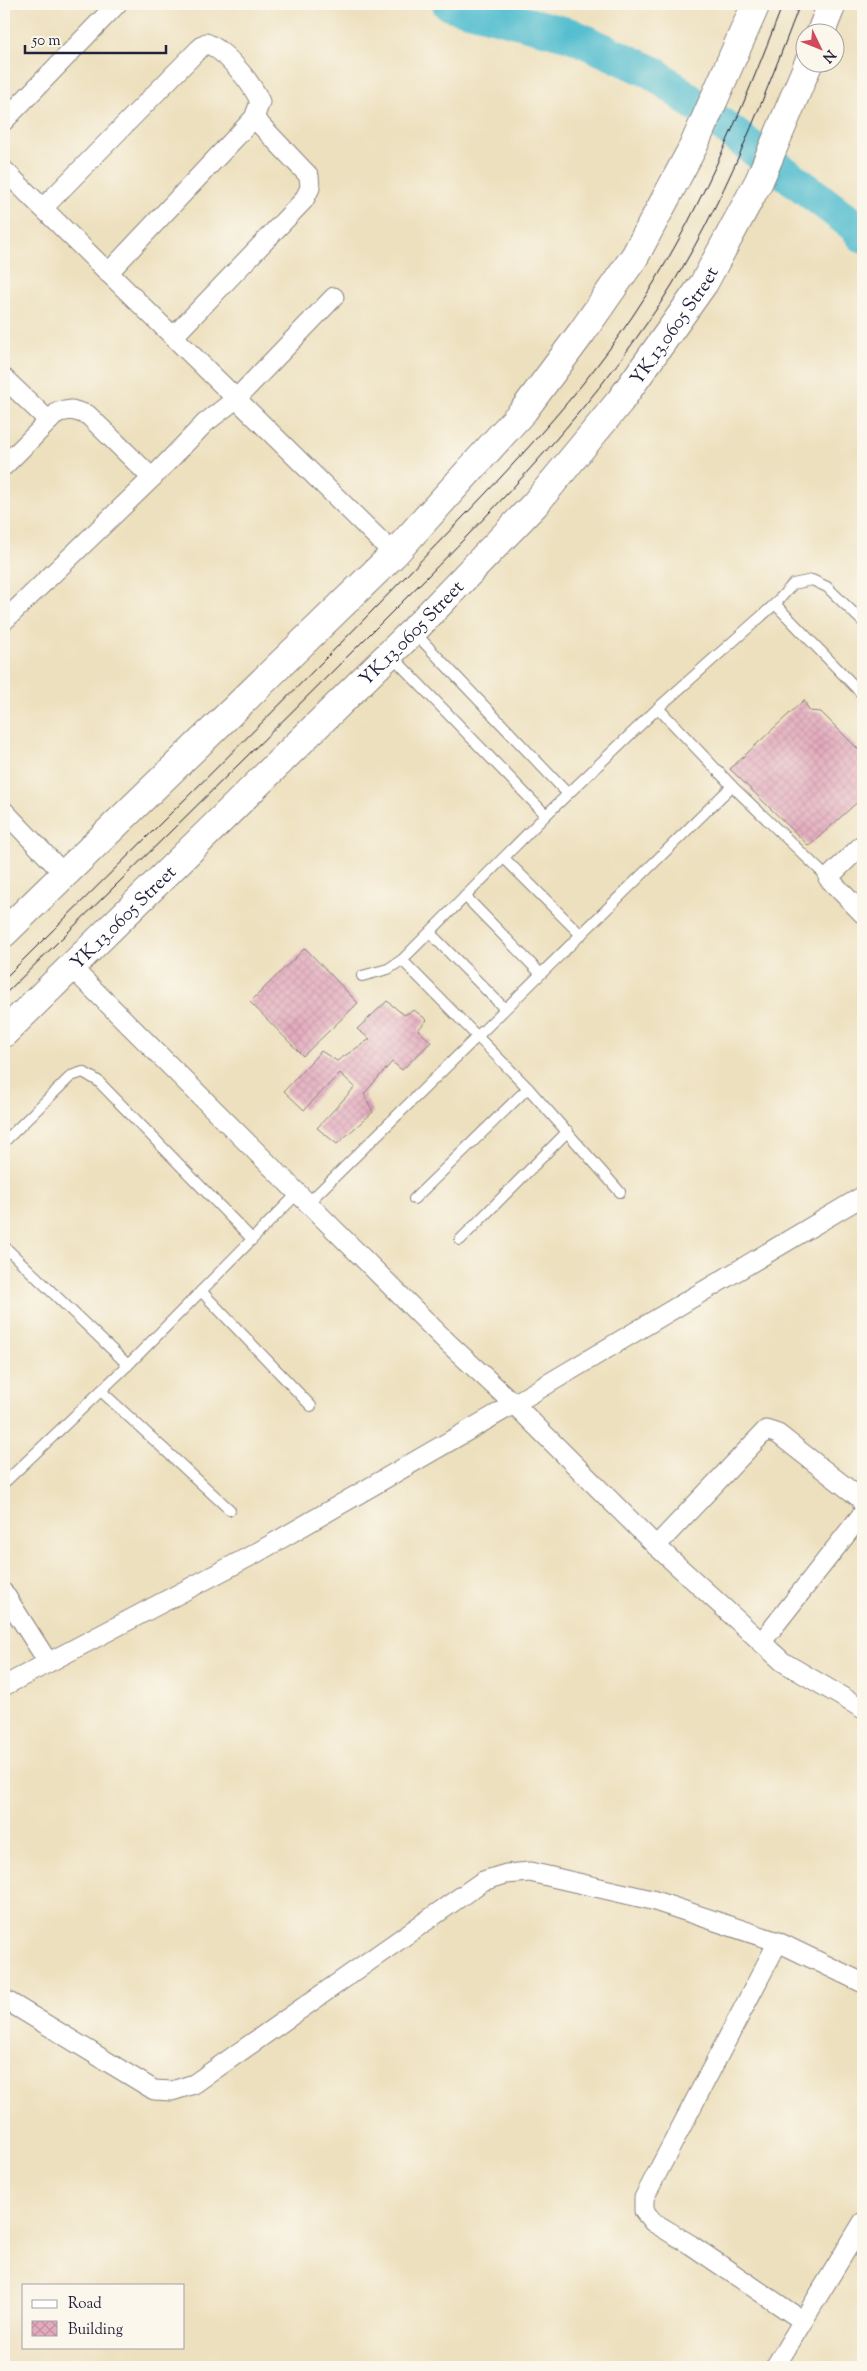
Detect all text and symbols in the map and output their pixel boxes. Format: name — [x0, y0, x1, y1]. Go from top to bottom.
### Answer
scale bar — [25, 22, 166, 54]
north arrow — [794, 22, 844, 72]
text: 50 m — [31, 31, 61, 52]
text: N — [817, 45, 839, 66]
street label: YK_13_0605 Street — [625, 262, 727, 391]
street label: YK_13_0605 Street — [354, 575, 471, 693]
street label: YK_13_0605 Street — [65, 860, 183, 977]
legend — [22, 2284, 185, 2348]
text: Road — [68, 2294, 102, 2315]
text: Building — [68, 2320, 123, 2341]

